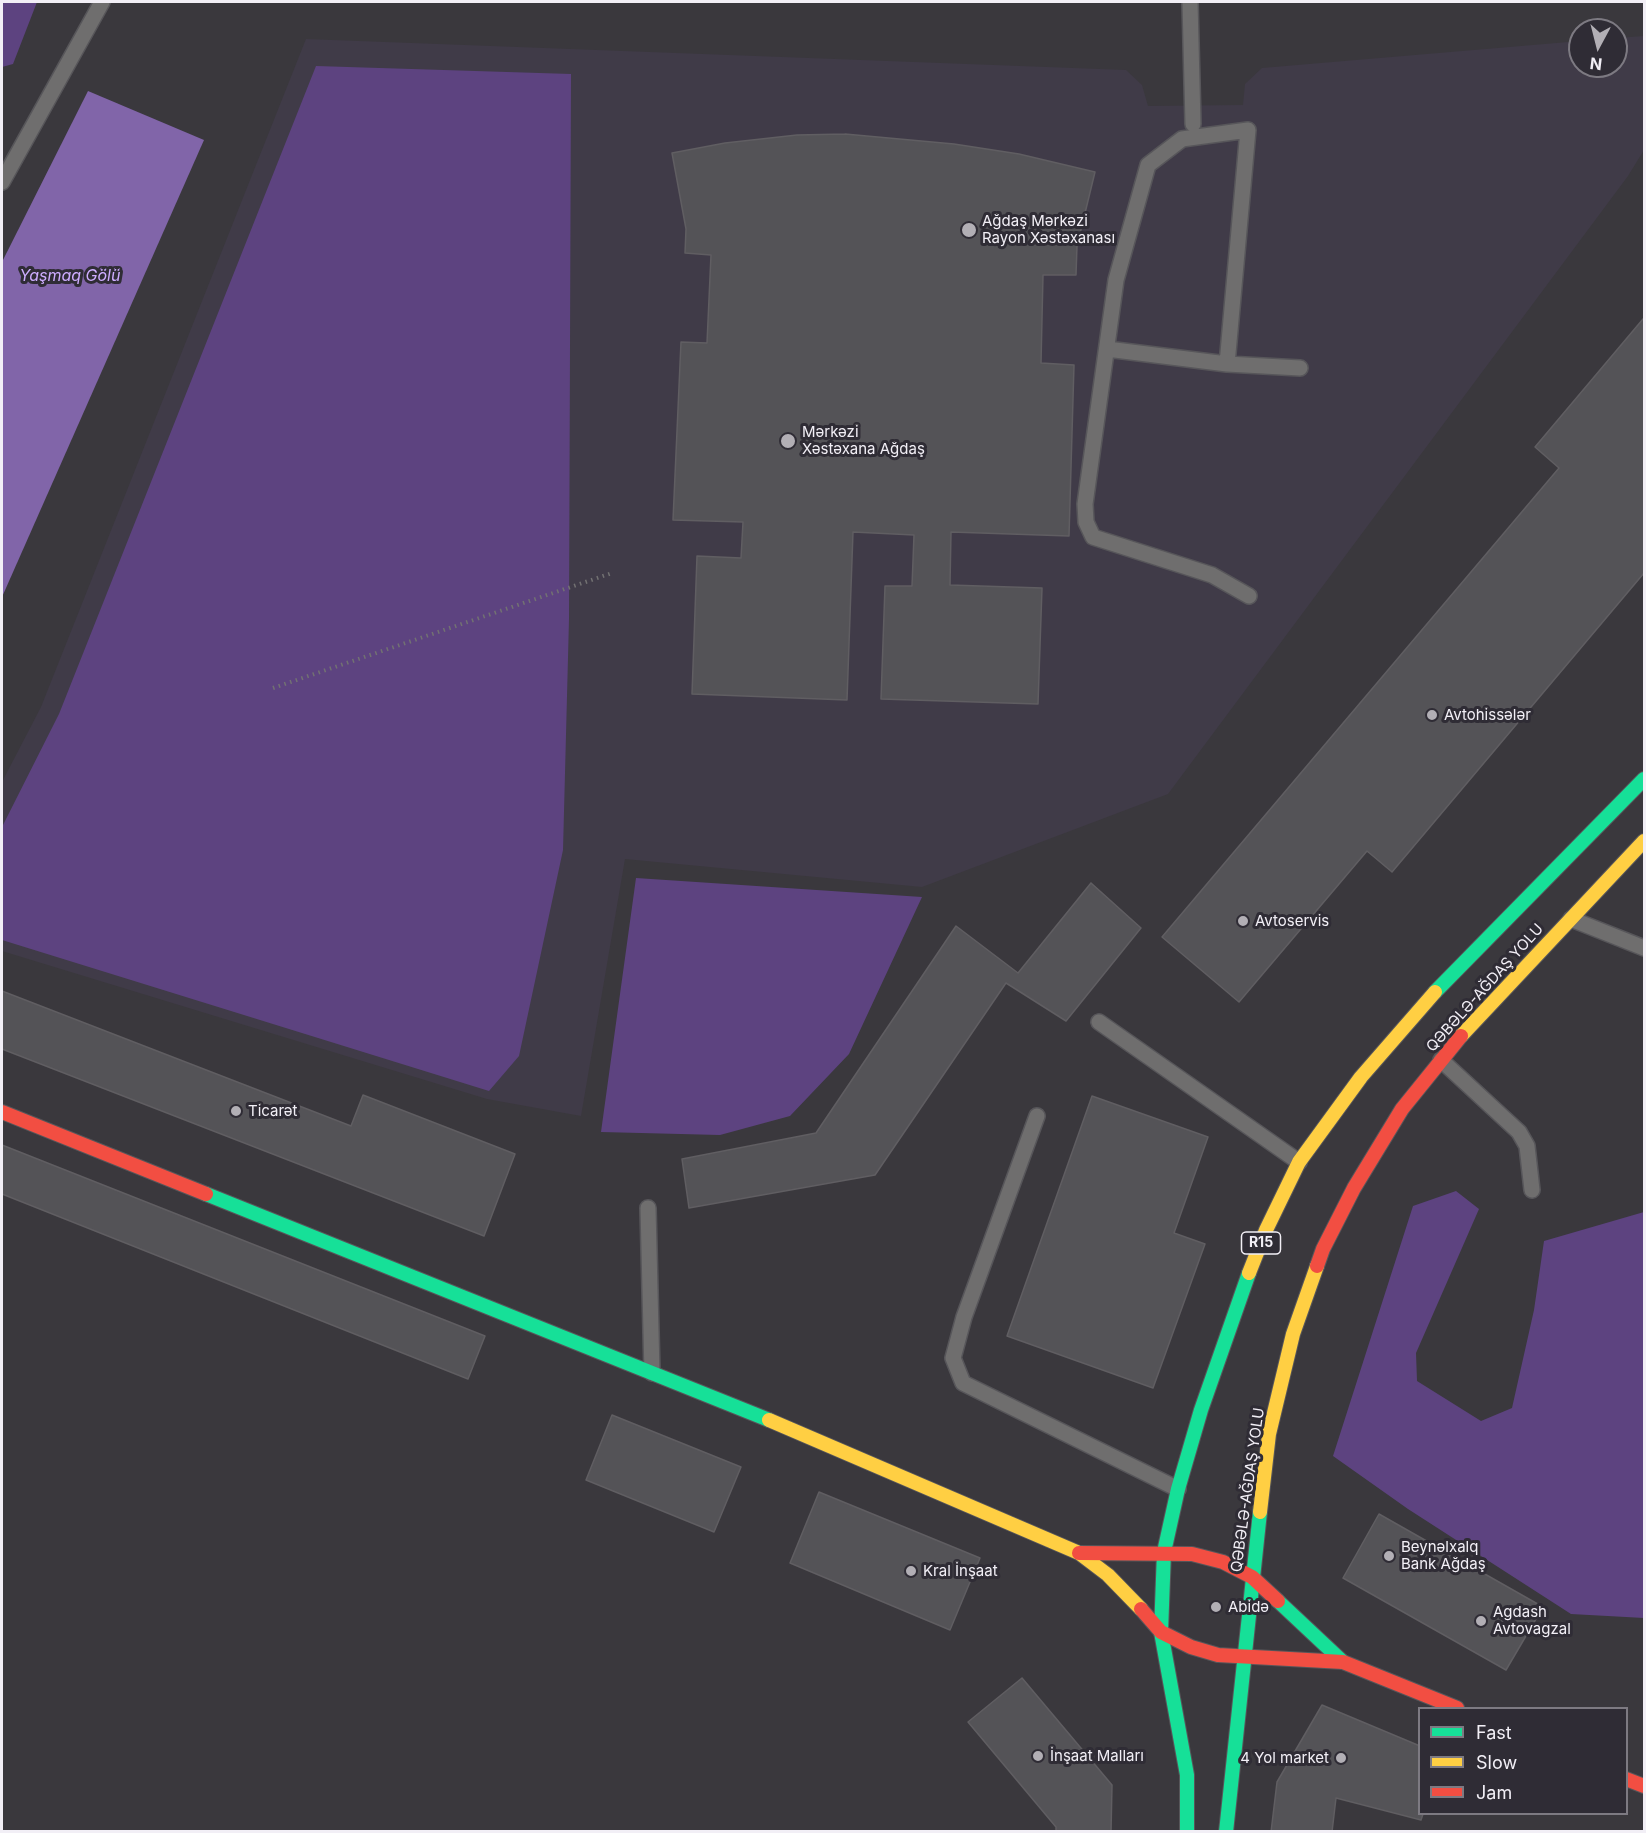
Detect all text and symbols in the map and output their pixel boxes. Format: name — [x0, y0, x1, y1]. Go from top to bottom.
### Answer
north arrow — [1568, 18, 1628, 78]
text: N — [1589, 53, 1603, 75]
place label: Ağdaş Mərkəzi Rayon Xəstəxanası — [982, 212, 1115, 247]
marker: Ağdaş Mərkəzi Rayon Xəstəxanası — [960, 221, 978, 239]
water label: Yaşmaq Gölü — [20, 266, 120, 286]
place label: Mərkəzi Xəstəxana Ağdaş — [802, 423, 925, 458]
marker: Mərkəzi Xəstəxana Ağdaş — [779, 432, 797, 450]
place label: Avtohissələr — [1444, 706, 1531, 724]
marker: Avtohissələr — [1425, 708, 1439, 722]
place label: Avtoservis — [1255, 912, 1329, 930]
marker: Avtoservis — [1236, 914, 1250, 928]
street label: QƏBƏLƏ-AĞDAŞ YOLU — [1423, 920, 1547, 1056]
place label: Ticarət — [248, 1102, 298, 1120]
marker: Ticarət — [229, 1104, 243, 1118]
road number: R15 — [1242, 1232, 1280, 1254]
street label: QƏBƏLƏ-AĞDAŞ YOLU — [1228, 1407, 1268, 1573]
place label: Beynəlxalq Bank Ağdaş — [1401, 1538, 1486, 1573]
marker: Beynəlxalq Bank Ağdaş — [1382, 1549, 1396, 1563]
place label: Kral İnşaat — [923, 1562, 998, 1580]
marker: Kral İnşaat — [904, 1564, 918, 1578]
place label: Abidə — [1228, 1598, 1269, 1616]
marker: Abidə — [1209, 1600, 1223, 1614]
place label: Agdash Avtovagzal — [1493, 1603, 1571, 1638]
marker: Agdash Avtovagzal — [1474, 1614, 1488, 1628]
legend — [1418, 1707, 1628, 1815]
text: Fast — [1476, 1722, 1512, 1743]
place label: İnşaat Malları — [1050, 1747, 1144, 1765]
marker: İnşaat Malları — [1031, 1749, 1045, 1763]
place label: 4 Yol market — [1240, 1749, 1329, 1767]
marker: 4 Yol market — [1334, 1751, 1348, 1765]
text: Slow — [1476, 1752, 1517, 1773]
text: Jam — [1476, 1782, 1512, 1803]

